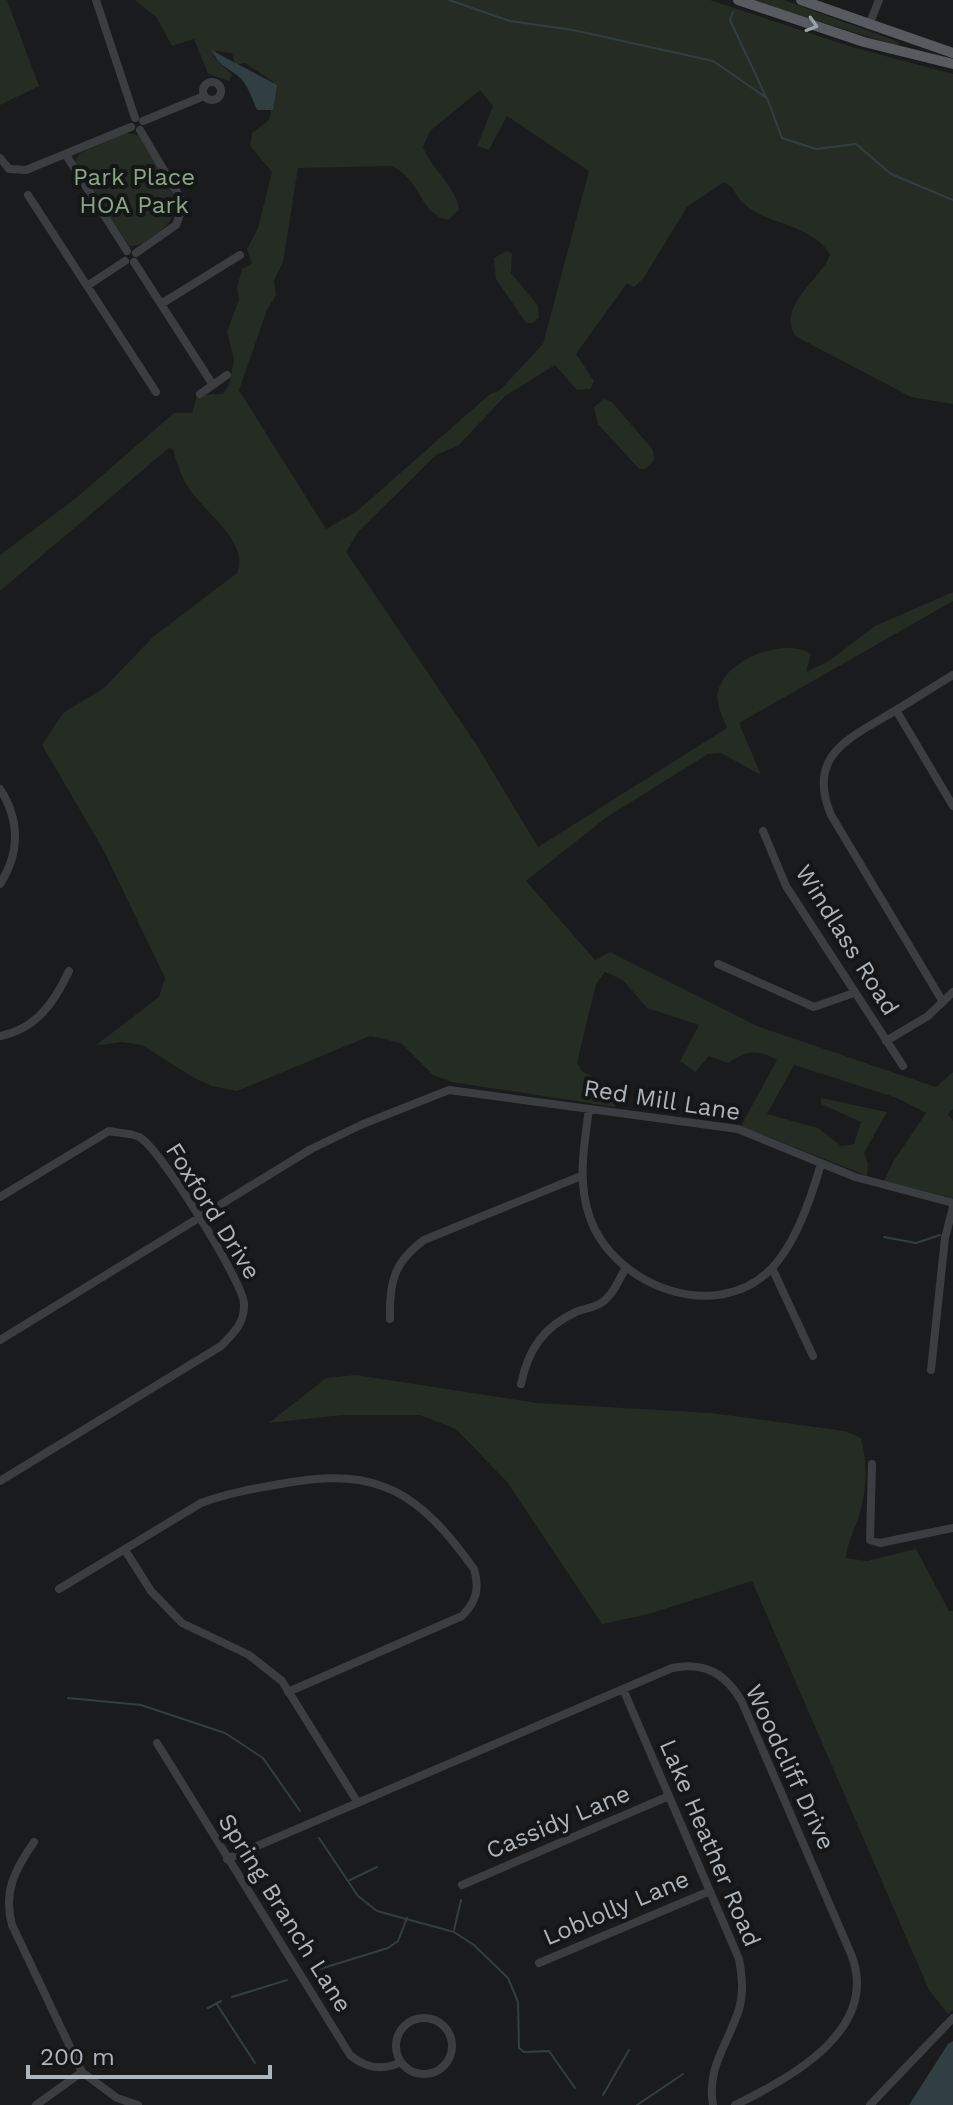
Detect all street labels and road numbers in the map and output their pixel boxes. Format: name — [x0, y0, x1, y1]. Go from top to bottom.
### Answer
street label: Windlass Road — [789, 860, 905, 1020]
street label: Red Mill Lane — [582, 1074, 742, 1126]
street label: Foxford Drive — [160, 1137, 266, 1285]
street label: Woodcliff Drive — [739, 1680, 841, 1854]
street label: Lake Heather Road — [654, 1735, 766, 1951]
street label: Cassidy Lane — [482, 1779, 634, 1865]
street label: Spring Branch Lane — [212, 1808, 358, 2018]
street label: Loblolly Lane — [539, 1865, 693, 1951]

